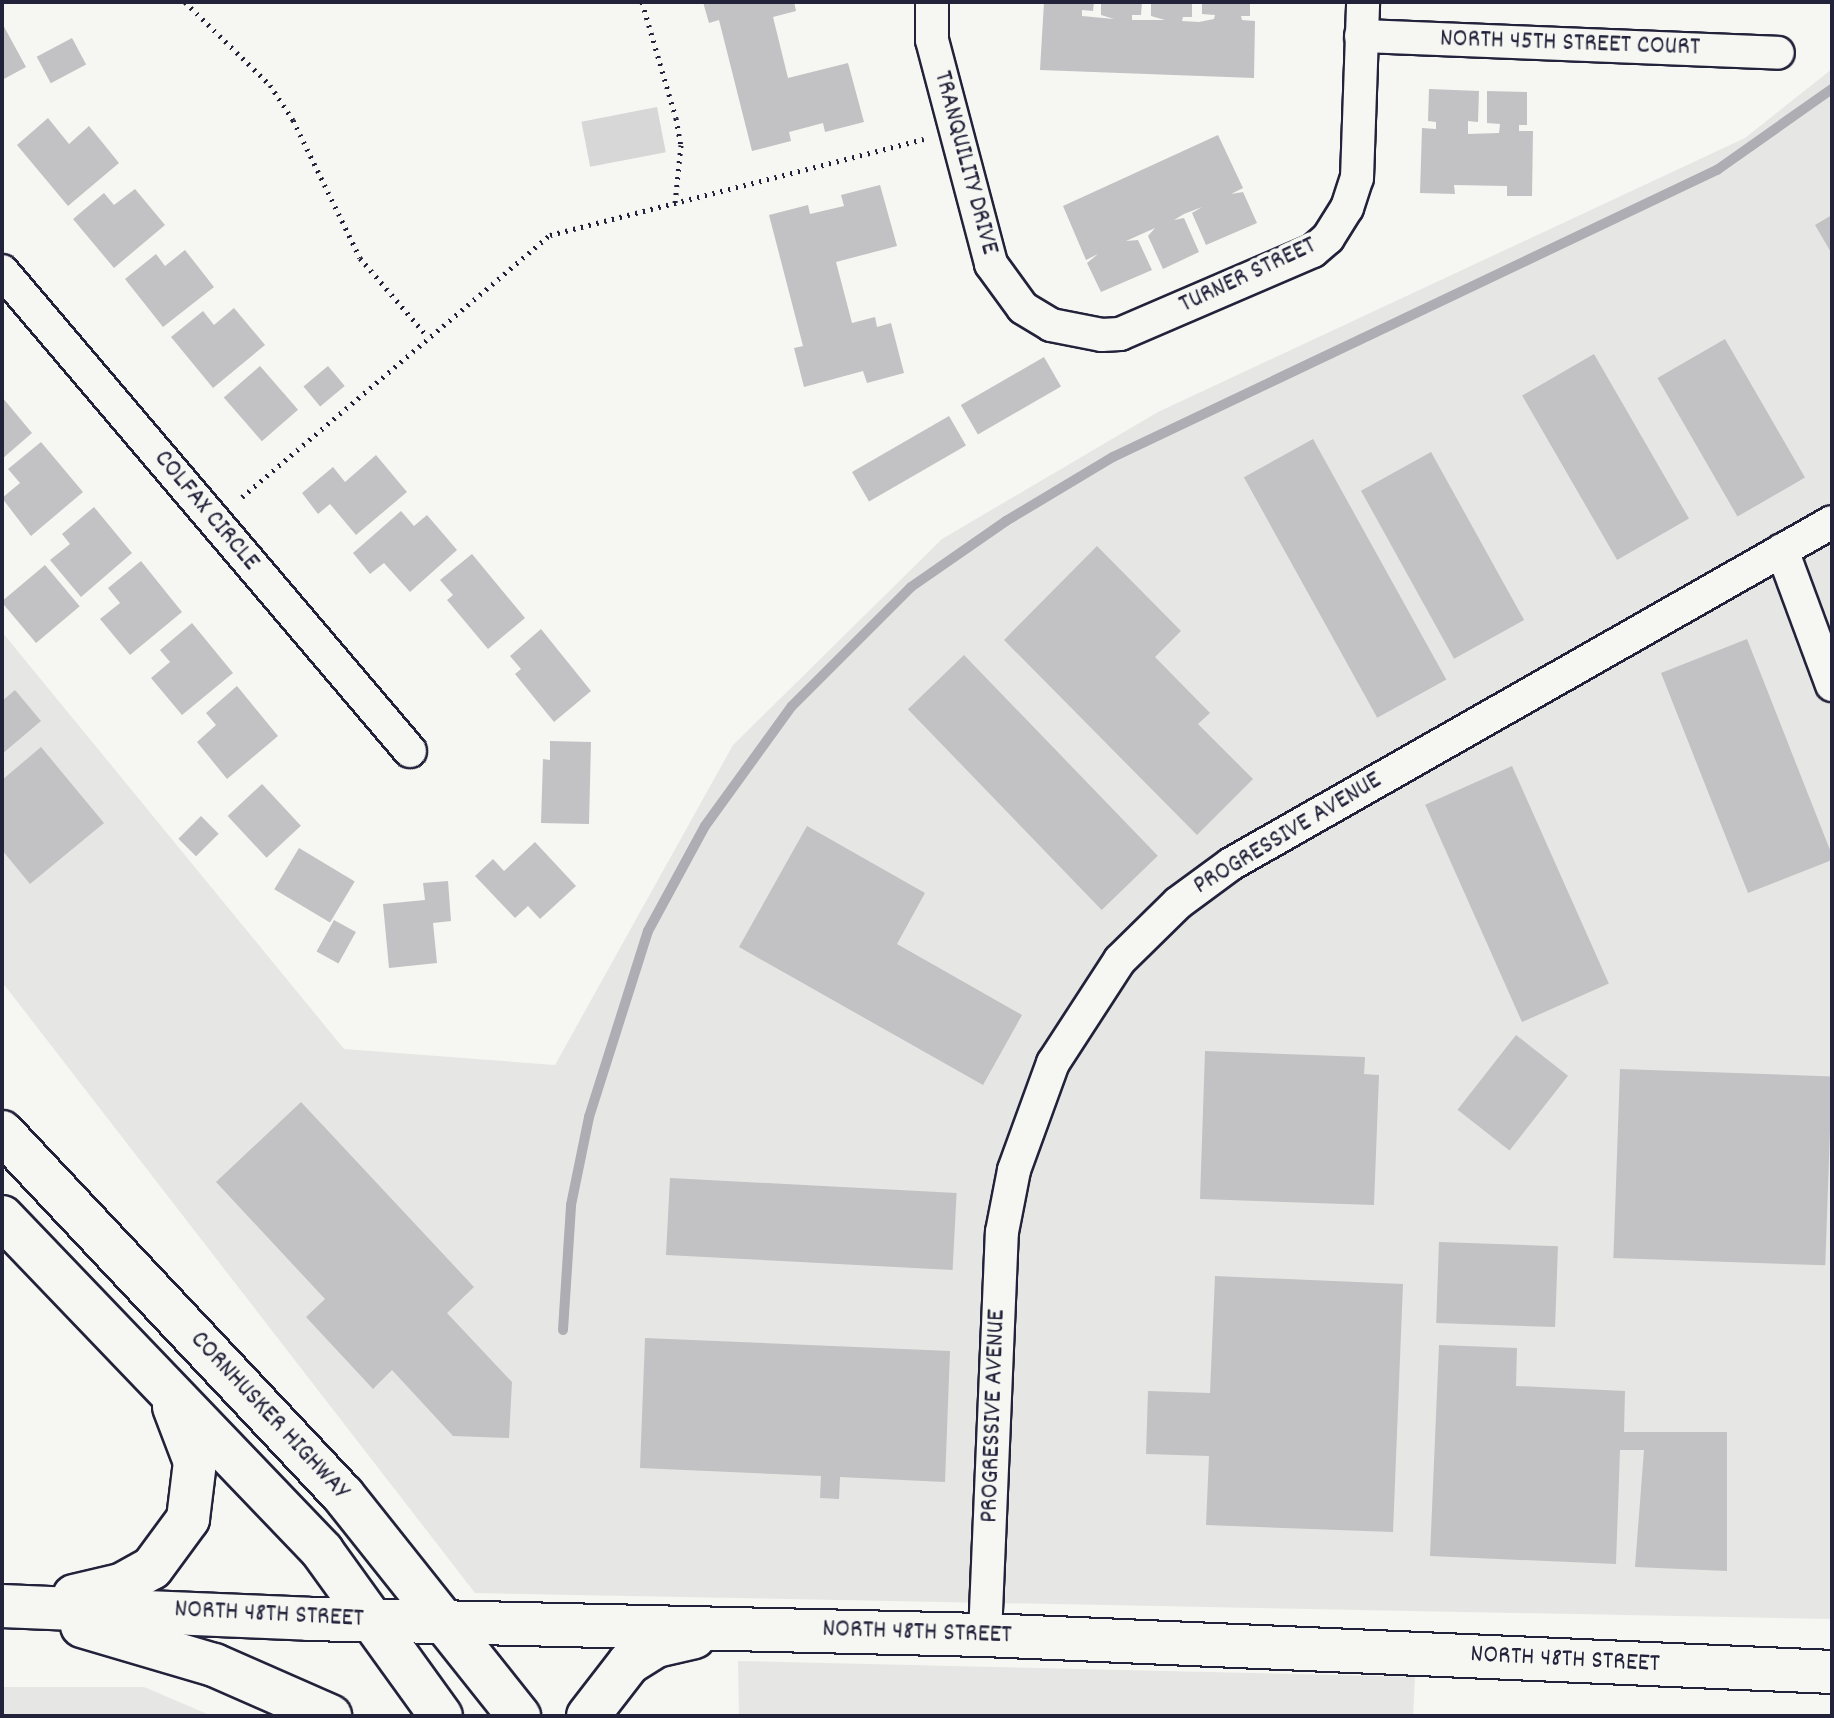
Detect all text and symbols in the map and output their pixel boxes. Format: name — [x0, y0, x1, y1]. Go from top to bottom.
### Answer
street label: NORTH 45TH STREET COURT — [1439, 24, 1701, 64]
street label: TRANQUILITY DRIVE — [925, 68, 1005, 258]
street label: TURNER STREET — [1175, 231, 1321, 321]
street label: COLFAX CIRCLE — [146, 444, 266, 578]
street label: PROGRESSIVE AVENUE — [1188, 766, 1388, 902]
street label: PROGRESSIVE AVENUE — [975, 1309, 1013, 1523]
street label: CORNHUSKER HIGHWAY — [183, 1325, 355, 1507]
street label: NORTH 48TH STREET — [174, 1594, 364, 1636]
street label: NORTH 48TH STREET — [822, 1614, 1012, 1652]
street label: NORTH 48TH STREET — [1470, 1639, 1660, 1681]

